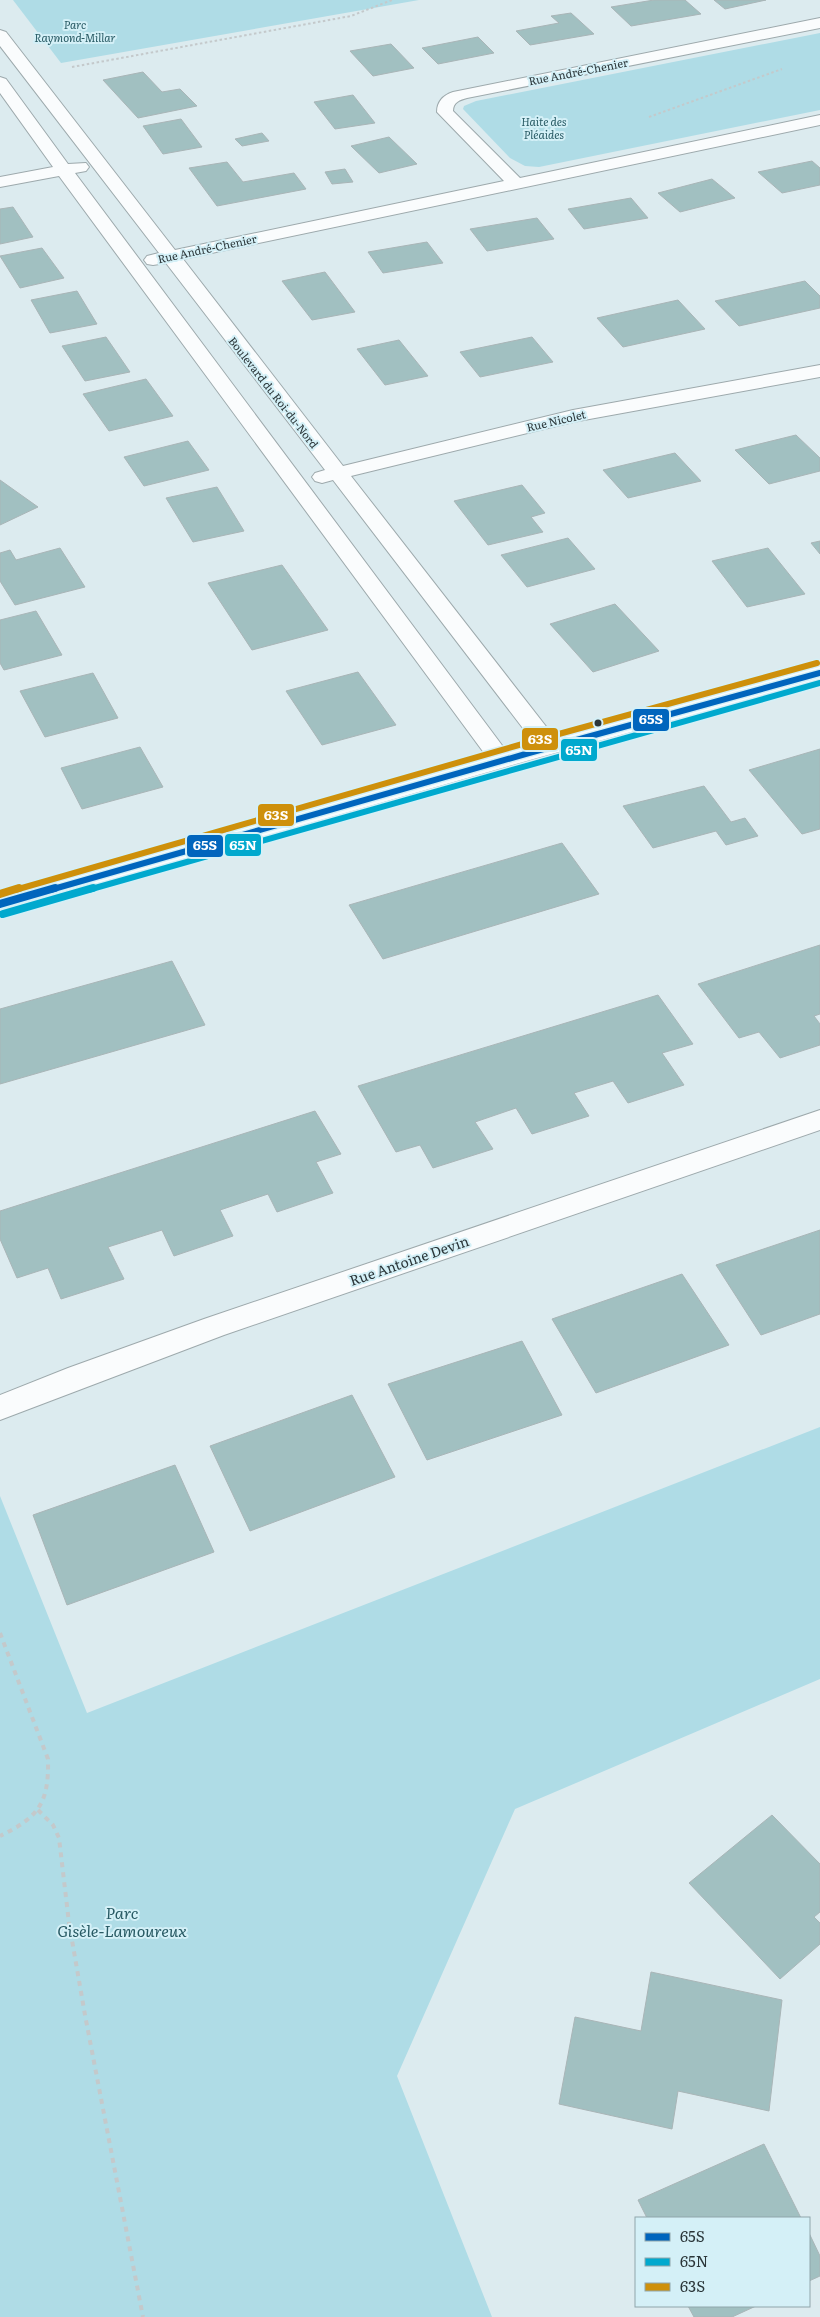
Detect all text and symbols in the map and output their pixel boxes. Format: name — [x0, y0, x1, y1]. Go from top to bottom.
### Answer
park label: Parc Raymond-Millar — [34, 16, 116, 45]
street label: Rue André-Chenier — [527, 53, 630, 88]
park label: Haite des Pléaides — [521, 113, 567, 142]
street label: Rue André-Chenier — [156, 230, 259, 266]
street label: Boulevard du Roi-du-Nord — [225, 333, 323, 451]
street label: Rue Nicolet — [525, 405, 588, 435]
line badge: 65S — [632, 708, 670, 732]
text: 65S — [639, 708, 664, 728]
unlabelled marker — [593, 718, 603, 728]
line badge: 63S — [521, 727, 559, 751]
text: 63S — [528, 728, 553, 748]
line badge: 65N — [560, 738, 598, 762]
text: 65N — [565, 739, 593, 759]
line badge: 63S — [257, 803, 295, 827]
text: 63S — [264, 804, 289, 824]
line badge: 65N — [224, 833, 262, 857]
line badge: 65S — [186, 834, 224, 858]
text: 65S — [193, 834, 218, 854]
text: 65N — [229, 834, 257, 854]
street label: Rue Antoine Devin — [347, 1230, 471, 1290]
park label: Parc Gisèle-Lamoureux — [57, 1900, 187, 1942]
legend — [635, 2217, 810, 2307]
text: 65S — [680, 2224, 705, 2247]
text: 65N — [680, 2249, 708, 2272]
text: 63S — [680, 2274, 705, 2297]

